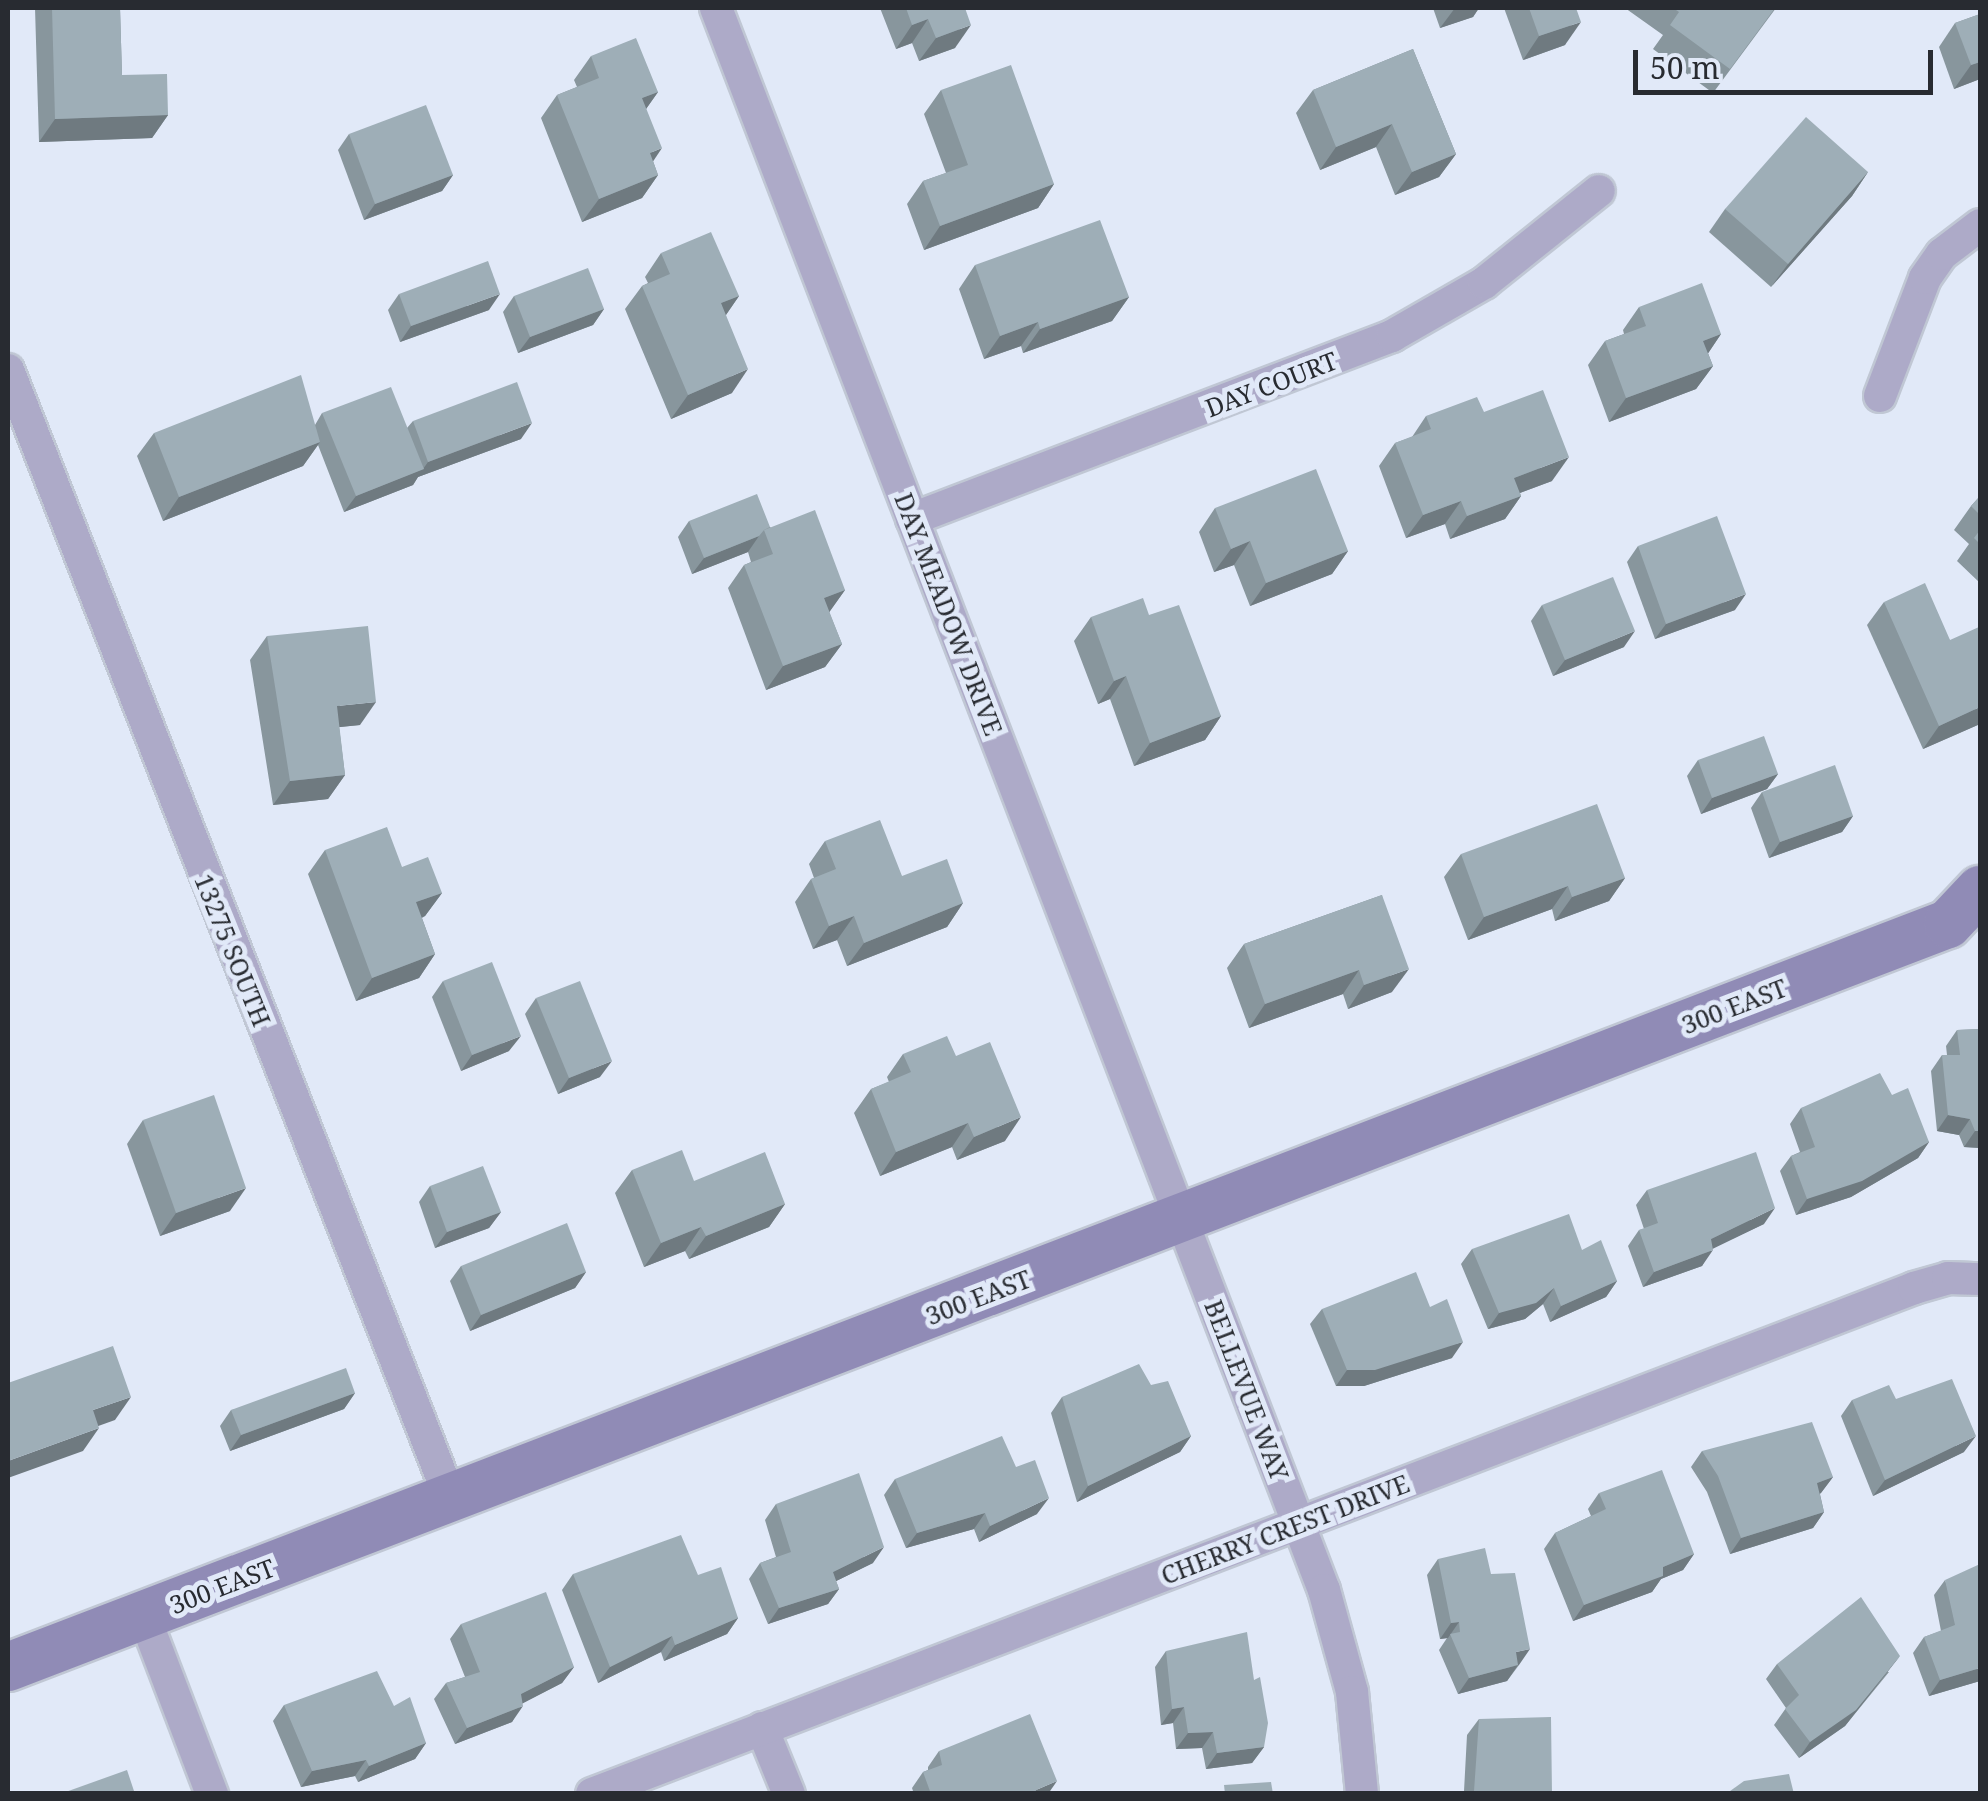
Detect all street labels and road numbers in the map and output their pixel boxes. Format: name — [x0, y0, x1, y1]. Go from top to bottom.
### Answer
street label: DAY COURT — [1201, 345, 1341, 423]
street label: DAY MEADOW DRIVE — [889, 488, 1009, 740]
street label: 13275 SOUTH — [189, 869, 277, 1031]
street label: 300 EAST — [1677, 972, 1791, 1040]
street label: 300 EAST — [921, 1263, 1035, 1331]
street label: BELLEVUE WAY — [1199, 1295, 1295, 1485]
street label: CHERRY CREST DRIVE — [1157, 1468, 1413, 1590]
street label: 300 EAST — [165, 1552, 279, 1620]

